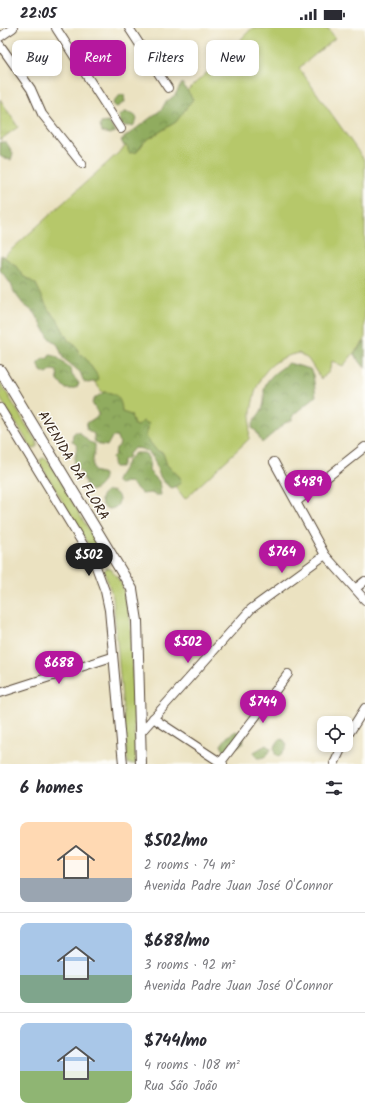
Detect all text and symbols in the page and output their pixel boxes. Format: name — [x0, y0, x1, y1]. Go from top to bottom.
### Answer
text: 22:05 — [20, 2, 56, 26]
chip: Buy — [12, 40, 62, 76]
chip: Rent — [70, 40, 126, 76]
chip: Filters — [134, 40, 198, 76]
chip: New — [206, 40, 259, 76]
street label: AVENIDA DA FLORA — [32, 406, 115, 525]
pin: $489 — [284, 470, 332, 504]
text: $489 — [293, 472, 323, 493]
pin: $764 — [258, 540, 306, 574]
text: $764 — [268, 542, 296, 563]
pin: $502 — [65, 543, 113, 577]
text: $502 — [75, 545, 103, 566]
pin: $502 — [164, 630, 212, 664]
text: $502 — [174, 632, 202, 653]
pin: $688 — [35, 651, 83, 685]
text: $688 — [44, 653, 74, 674]
pin: $744 — [239, 690, 287, 724]
text: $744 — [249, 692, 277, 713]
map controls — [317, 716, 353, 752]
button: locate — [317, 716, 353, 752]
text: 6 homes — [20, 775, 83, 802]
icon: filters — [323, 777, 345, 799]
text: $502/mo — [144, 828, 208, 855]
icon: home — [52, 838, 100, 886]
text: 2 rooms · 74 m² — [144, 855, 235, 876]
text: Avenida Padre Juan José O'Connor — [144, 876, 333, 897]
text: $688/mo — [144, 928, 210, 955]
icon: home — [52, 939, 100, 987]
text: 3 rooms · 92 m² — [144, 955, 236, 976]
text: Avenida Padre Juan José O'Connor — [144, 976, 333, 997]
text: $744/mo — [144, 1028, 207, 1055]
icon: home — [52, 1039, 100, 1087]
text: 4 rooms · 108 m² — [144, 1055, 240, 1076]
text: Rua São João — [144, 1076, 217, 1097]

